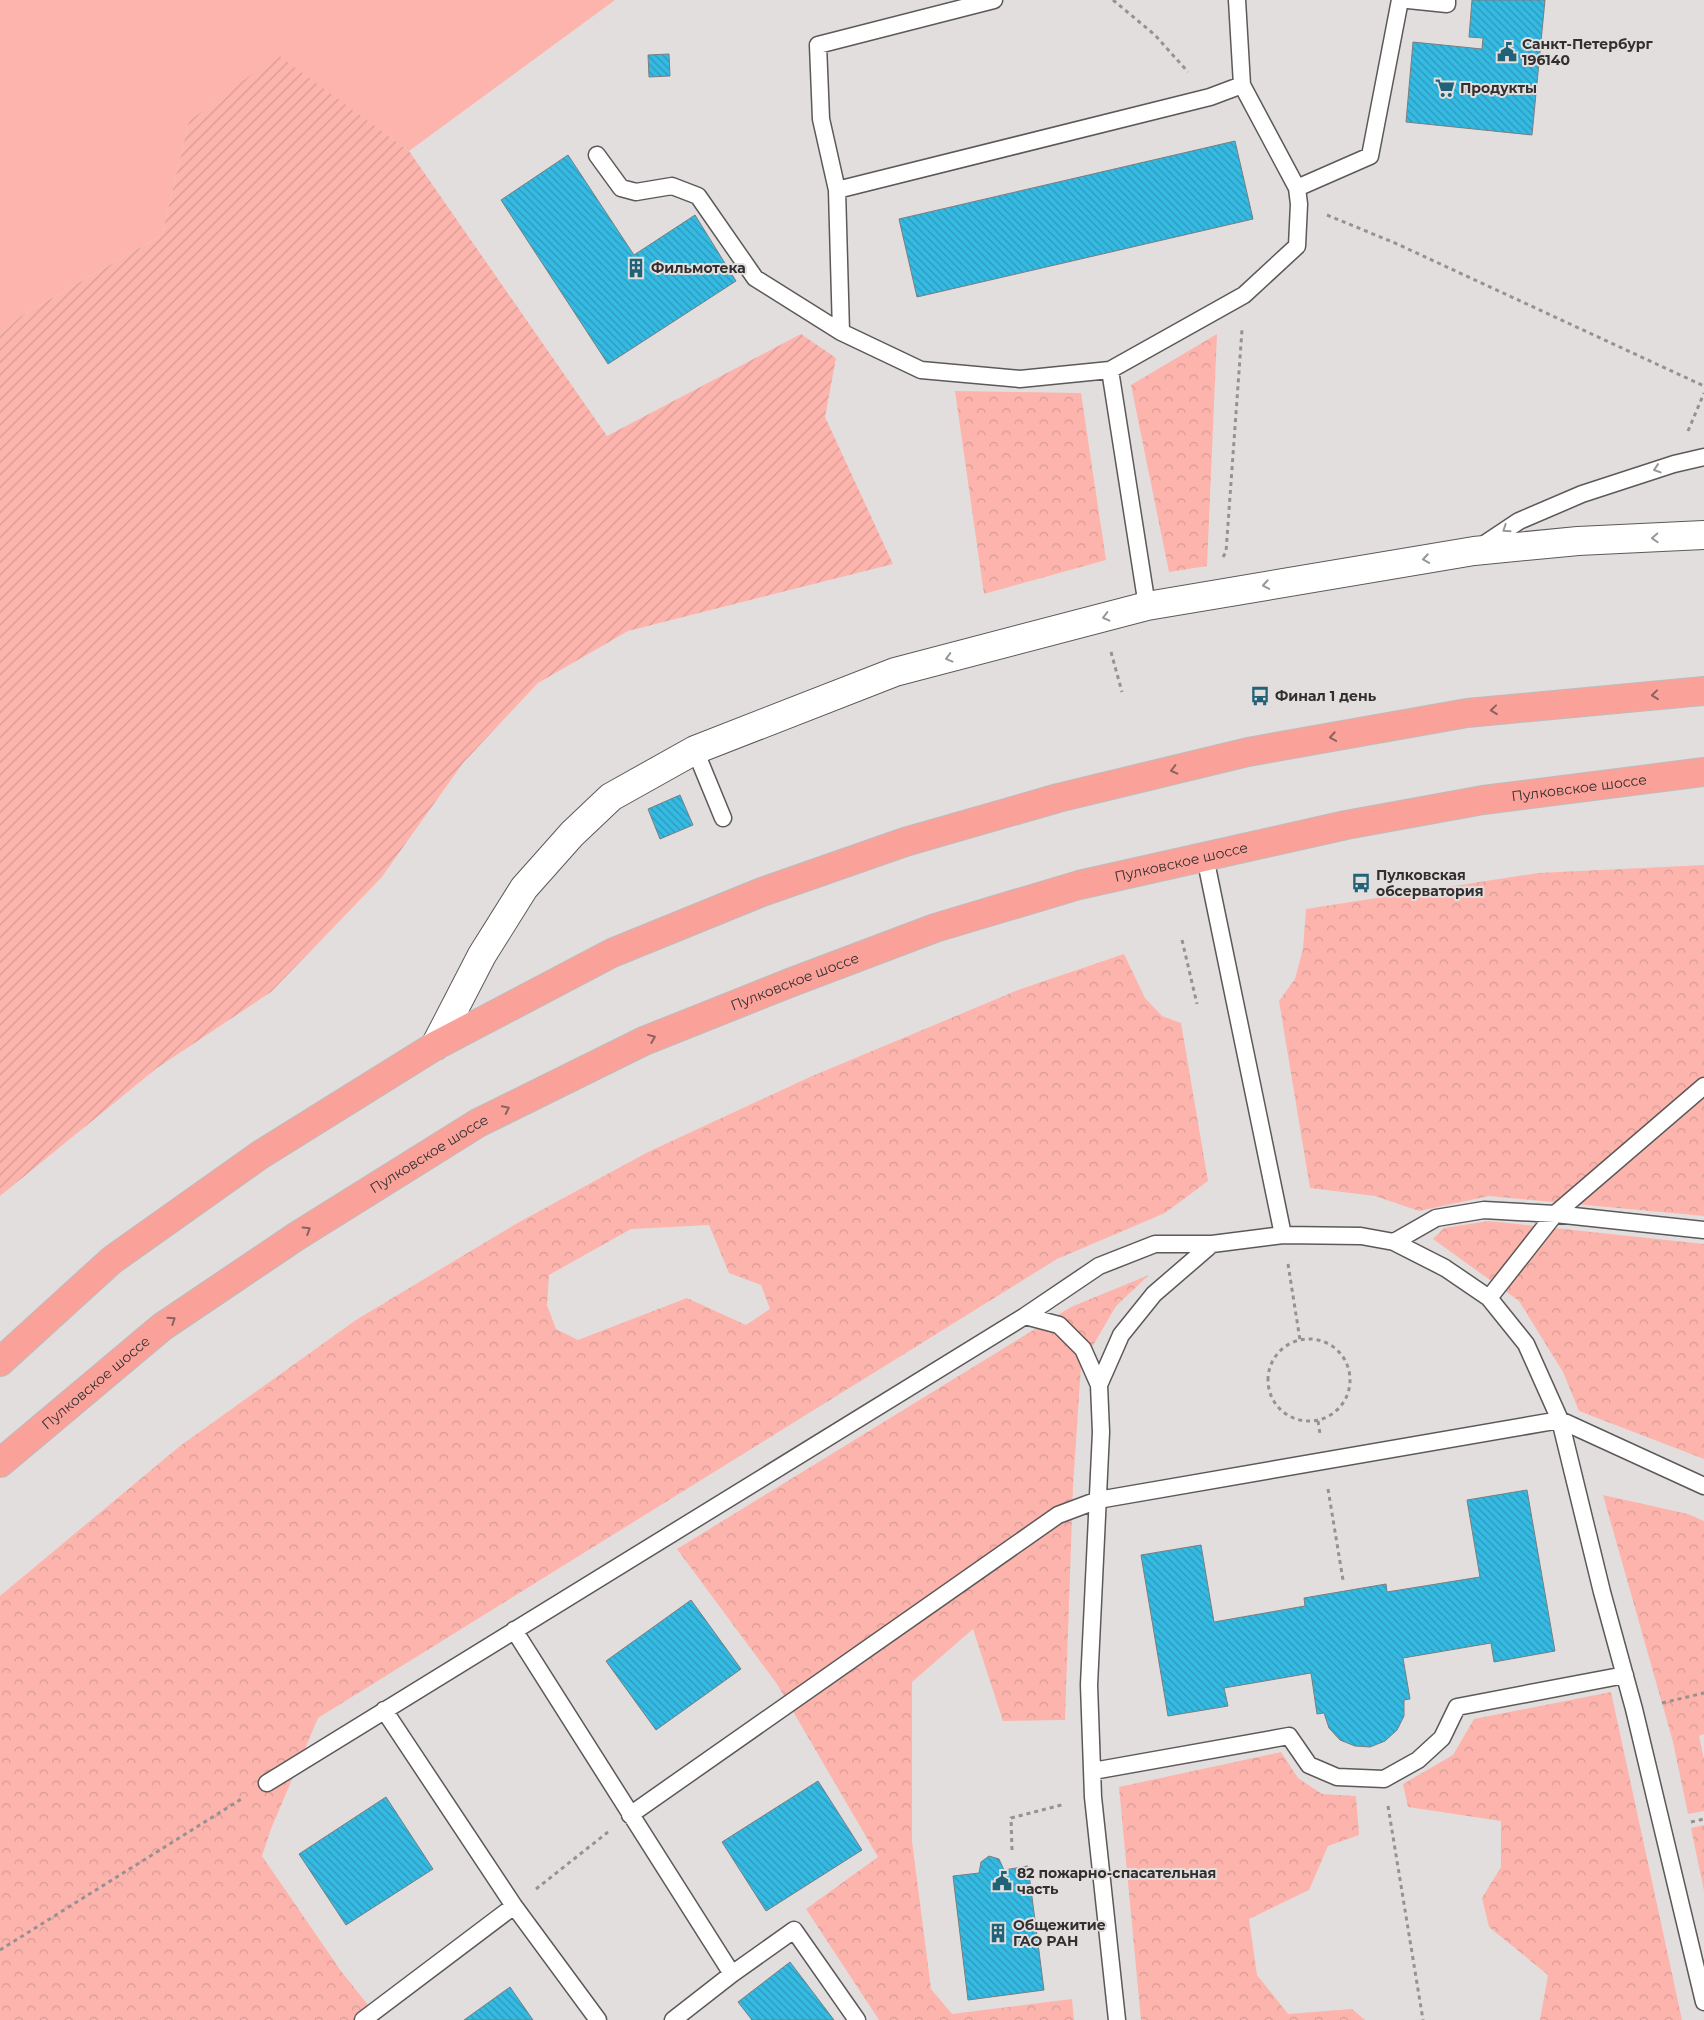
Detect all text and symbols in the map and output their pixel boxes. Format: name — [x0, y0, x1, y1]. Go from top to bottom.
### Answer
place label: Санкт-Петербург 196140 — [1522, 35, 1653, 69]
public building icon: Санкт-Петербург 196140 — [1496, 41, 1518, 63]
supermarket icon: Продукты — [1434, 77, 1456, 99]
place label: Продукты — [1460, 79, 1537, 97]
building icon: Фильмотека — [625, 257, 647, 279]
place label: Фильмотека — [651, 259, 746, 277]
one-way arrow — [1653, 464, 1662, 474]
one-way arrow — [1503, 523, 1512, 532]
one-way arrow — [1651, 532, 1659, 543]
one-way arrow — [1422, 553, 1431, 563]
one-way arrow — [1261, 580, 1270, 590]
one-way arrow — [1102, 611, 1111, 622]
one-way arrow — [945, 652, 954, 663]
bus stop icon: Финал 1 день — [1249, 685, 1271, 707]
place label: Финал 1 день — [1275, 687, 1377, 705]
one-way arrow — [1651, 689, 1659, 700]
one-way arrow — [1489, 705, 1497, 716]
one-way arrow — [1329, 731, 1338, 741]
one-way arrow — [1170, 764, 1179, 775]
street label: Пулковское шоссе — [1510, 770, 1648, 805]
street label: Пулковское шоссе — [1113, 838, 1250, 886]
place label: Пулковская обсерватория — [1376, 866, 1483, 900]
bus stop icon: Пулковская обсерватория — [1350, 872, 1372, 894]
street label: Пулковское шоссе — [728, 948, 862, 1015]
one-way arrow — [647, 1034, 656, 1044]
one-way arrow — [501, 1105, 510, 1115]
street label: Пулковское шоссе — [366, 1110, 491, 1197]
one-way arrow — [302, 1226, 311, 1236]
one-way arrow — [166, 1317, 176, 1326]
street label: Пулковское шоссе — [38, 1332, 154, 1433]
place label: 82 пожарно-спасательная часть — [1017, 1864, 1216, 1898]
public building icon: 82 пожарно-спасательная часть — [991, 1870, 1013, 1892]
place label: Общежитие ГАО РАН — [1013, 1916, 1106, 1950]
building icon: Общежитие ГАО РАН — [987, 1922, 1009, 1944]

